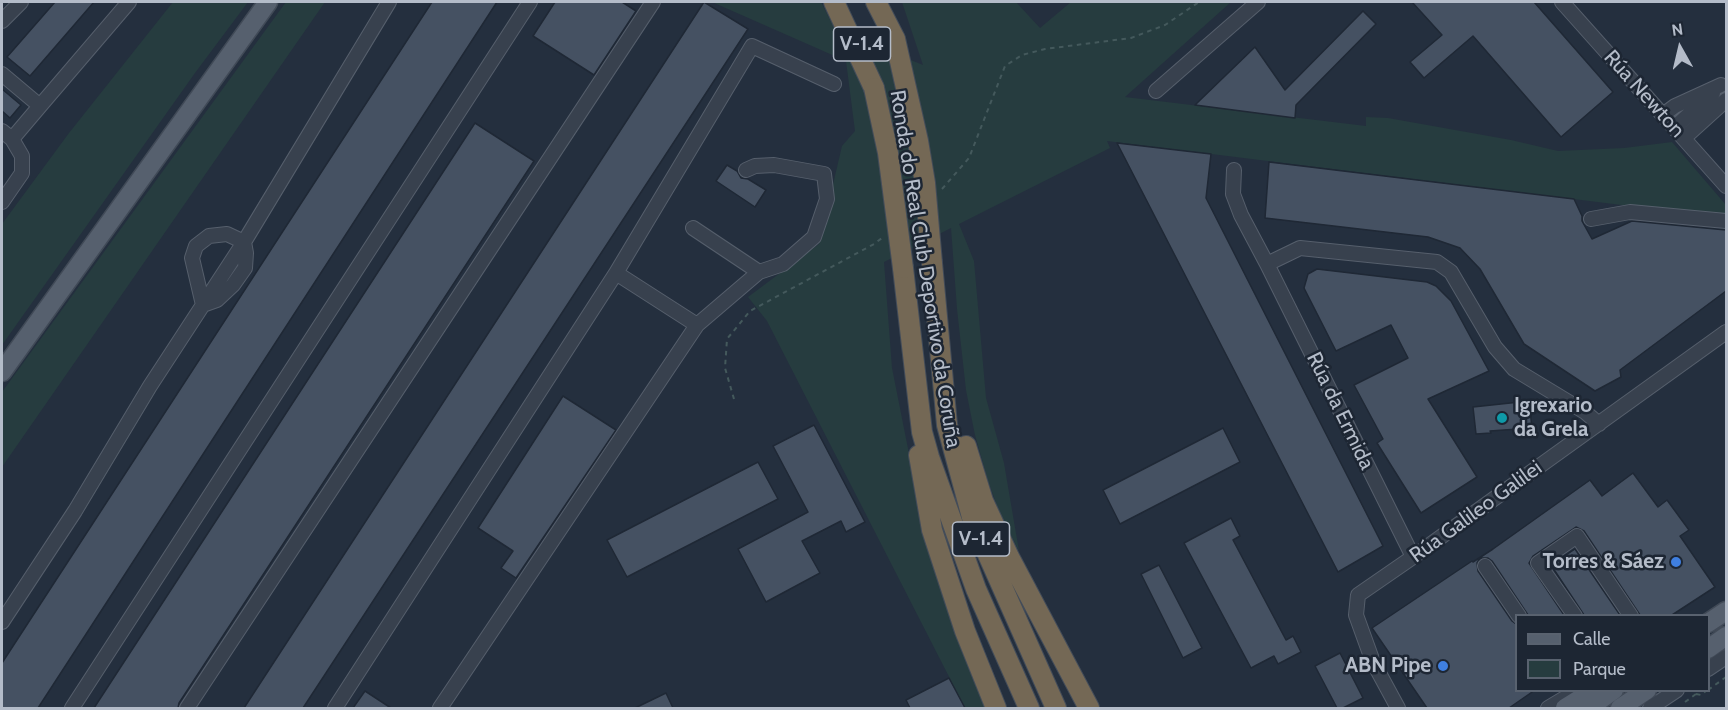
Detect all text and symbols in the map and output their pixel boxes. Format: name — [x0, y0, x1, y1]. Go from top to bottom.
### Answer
north arrow — [1650, 18, 1710, 78]
text: N — [1671, 19, 1684, 40]
road number: V-1.4 — [834, 27, 890, 61]
street label: Rúa Newton — [1598, 45, 1690, 143]
street label: Ronda do Real Club Deportivo da Coruña — [884, 88, 966, 450]
street label: Rúa da Ermida — [1301, 348, 1379, 474]
place label: Igrexario da Grela — [1514, 393, 1592, 443]
marker: Igrexario da Grela — [1495, 411, 1509, 425]
street label: Rúa Galileo Galilei — [1405, 456, 1547, 568]
road number: V-1.4 — [952, 522, 1010, 556]
place label: Torres & Sáez — [1543, 549, 1664, 575]
marker: Torres & Sáez — [1669, 555, 1683, 569]
legend — [1515, 614, 1710, 692]
text: Calle — [1573, 628, 1610, 650]
place label: ABN Pipe — [1345, 653, 1431, 679]
text: Parque — [1573, 658, 1626, 680]
marker: ABN Pipe — [1436, 659, 1450, 673]

